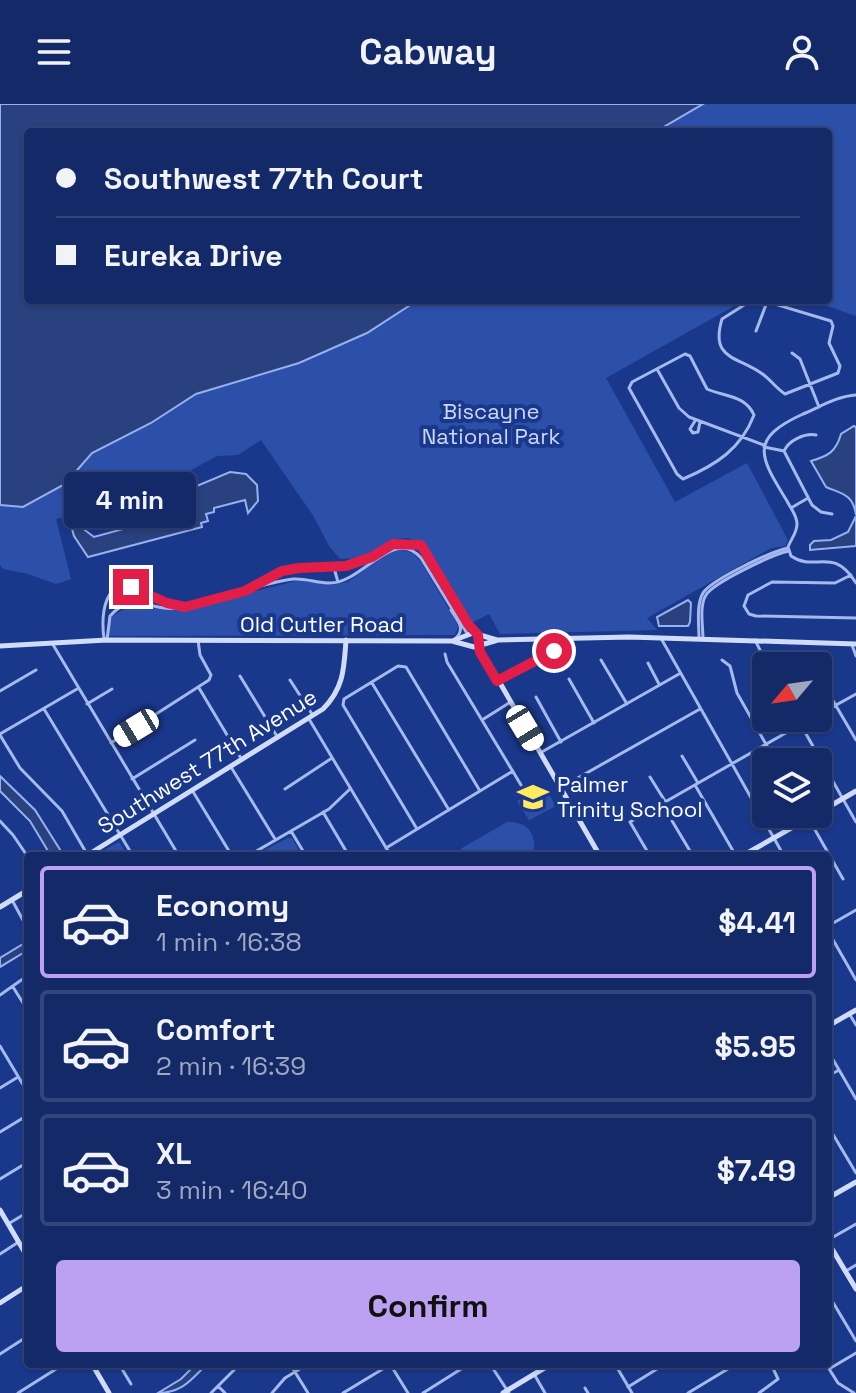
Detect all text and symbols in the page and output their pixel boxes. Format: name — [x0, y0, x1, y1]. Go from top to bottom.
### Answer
text: Cabway — [359, 29, 497, 75]
icon: menu — [32, 30, 76, 74]
icon: person — [780, 30, 824, 74]
text: Southwest 77th Court — [104, 159, 423, 198]
text: Eureka Drive — [104, 236, 283, 275]
park label: Biscayne National Park — [422, 397, 560, 450]
callout: 4 min — [65, 471, 197, 527]
text: 4 min — [96, 483, 164, 517]
route end — [113, 569, 149, 605]
street label: Old Cutler Road — [240, 610, 404, 638]
route start — [536, 633, 572, 669]
north arrow — [752, 652, 832, 732]
map controls — [752, 652, 832, 828]
street label: Southwest 77th Avenue — [92, 682, 322, 840]
car — [502, 701, 548, 755]
car — [109, 705, 163, 751]
button: layers — [752, 748, 832, 828]
place label: Palmer Trinity School — [557, 770, 703, 823]
school or university icon: Palmer Trinity School — [516, 780, 550, 814]
icon: car — [60, 886, 132, 958]
text: Economy — [156, 886, 289, 925]
text: $4.41 — [718, 903, 796, 942]
text: 1 min · 16:38 — [156, 925, 302, 959]
icon: car — [60, 1010, 132, 1082]
text: Comfort — [156, 1010, 275, 1049]
text: $5.95 — [714, 1027, 796, 1066]
text: 2 min · 16:39 — [156, 1049, 306, 1083]
icon: car — [60, 1134, 132, 1206]
text: XL — [156, 1134, 192, 1173]
text: $7.49 — [717, 1151, 796, 1190]
text: 3 min · 16:40 — [156, 1173, 308, 1207]
button: Confirm — [56, 1260, 800, 1352]

